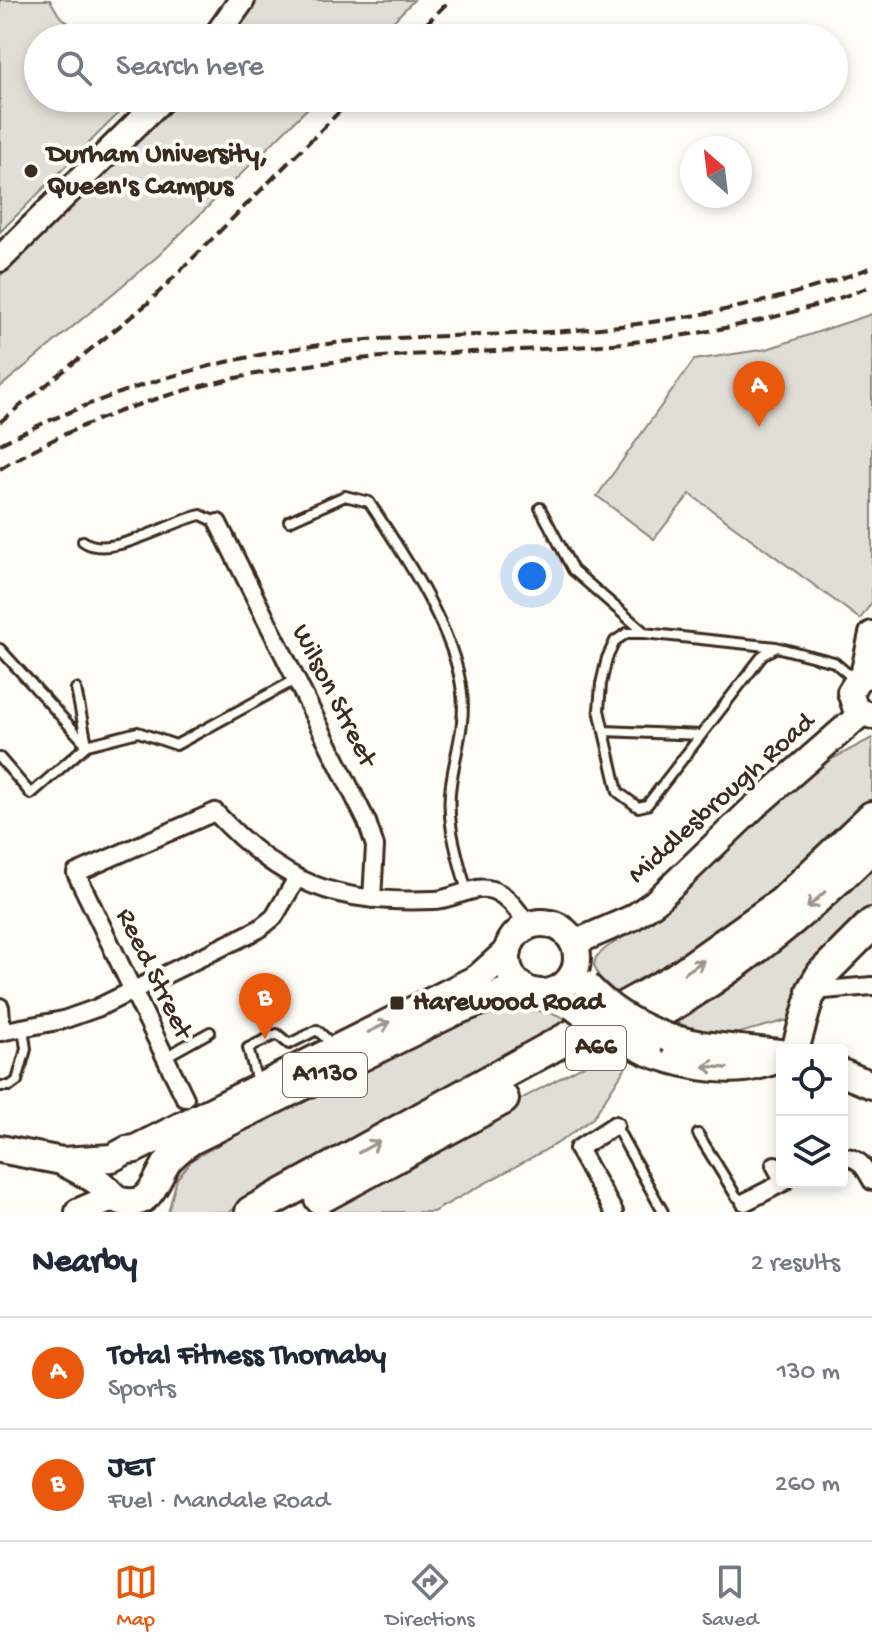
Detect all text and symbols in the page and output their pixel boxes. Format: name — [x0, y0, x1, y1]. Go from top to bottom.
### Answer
search box — [24, 24, 848, 112]
icon: search — [52, 46, 96, 90]
text: Search here — [116, 51, 264, 86]
north arrow — [680, 136, 752, 208]
place label: Durham University, Queen's Campus — [44, 139, 268, 204]
marker: Durham University, Queen's Campus — [22, 162, 40, 180]
pin: A — [733, 361, 785, 427]
your location — [512, 556, 552, 596]
street label: Wilson Street — [283, 619, 384, 775]
street label: Middlesbrough Road — [622, 705, 824, 892]
one-way arrow — [806, 891, 826, 910]
street label: Reed Street — [107, 903, 200, 1047]
one-way arrow — [682, 959, 704, 975]
pin: B — [239, 973, 291, 1039]
place label: Harewood Road — [413, 987, 606, 1020]
marker: Harewood Road — [388, 994, 406, 1012]
one-way arrow — [367, 1019, 391, 1034]
road number: A66 — [566, 1026, 626, 1070]
map controls — [776, 1044, 848, 1188]
button: locate — [776, 1044, 848, 1116]
road number: A1130 — [283, 1053, 367, 1097]
one-way arrow — [702, 1059, 729, 1074]
button: layers — [776, 1116, 848, 1188]
one-way arrow — [356, 1139, 380, 1155]
text: Nearby — [32, 1244, 137, 1284]
text: 2 results — [751, 1249, 840, 1280]
text: Total Fitness Thornaby — [108, 1340, 386, 1375]
text: A — [50, 1358, 66, 1389]
text: 130 m — [777, 1358, 840, 1389]
text: Sports — [108, 1375, 176, 1406]
text: JET — [108, 1452, 154, 1487]
text: B — [51, 1470, 65, 1501]
text: 260 m — [775, 1470, 840, 1501]
text: Fuel · Mandale Road — [108, 1487, 330, 1518]
tab: Map — [114, 1560, 158, 1634]
tab: Directions — [385, 1560, 475, 1634]
tab: Saved — [702, 1560, 758, 1634]

